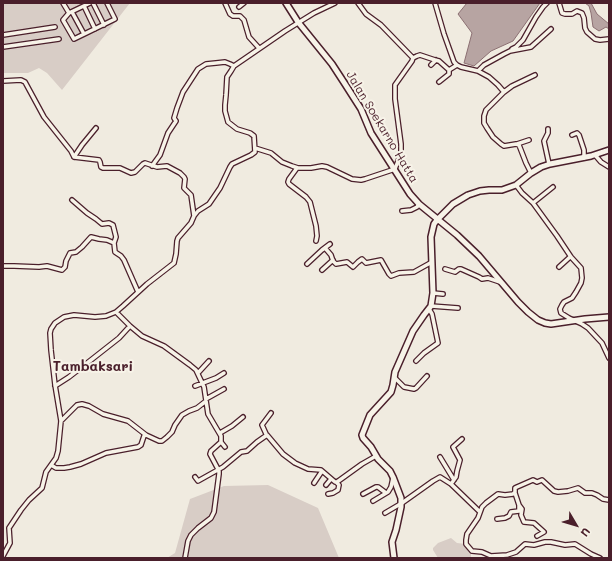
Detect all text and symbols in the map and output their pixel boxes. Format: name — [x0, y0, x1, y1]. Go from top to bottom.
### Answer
street label: Jalan Soekarno Hatta — [343, 68, 421, 186]
district label: Tambaksari — [53, 359, 133, 375]
north arrow — [556, 505, 596, 545]
text: U — [578, 525, 594, 540]

